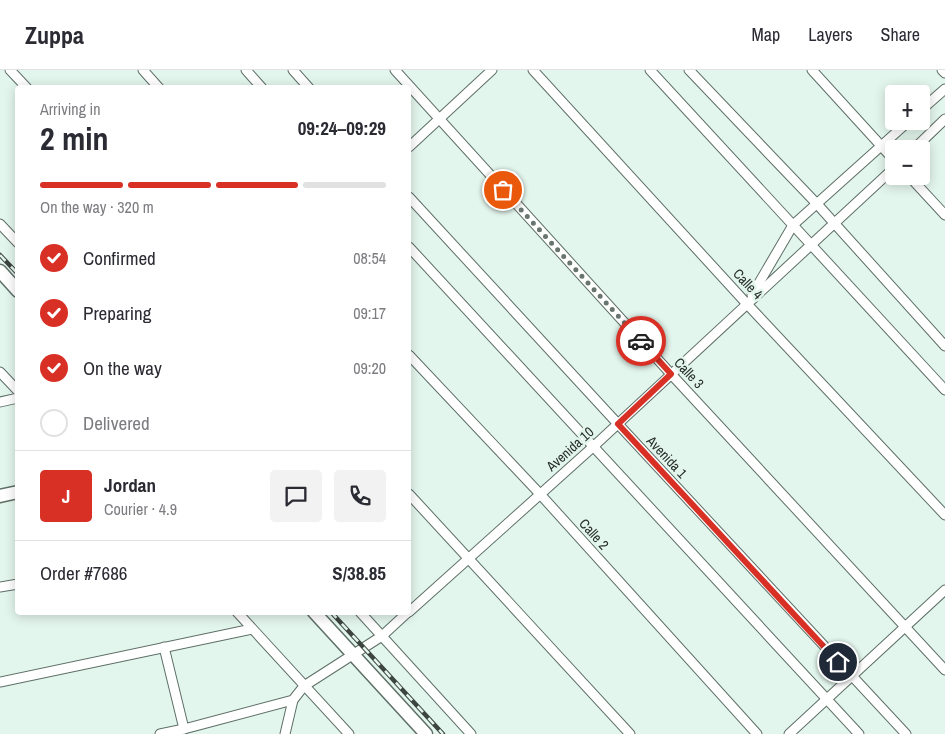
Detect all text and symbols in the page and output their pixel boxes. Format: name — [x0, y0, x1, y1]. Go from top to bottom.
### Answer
text: Zuppa — [25, 19, 84, 51]
text: Map — [752, 22, 780, 47]
text: Layers — [808, 22, 853, 47]
text: Share — [881, 22, 920, 47]
map controls — [885, 85, 930, 185]
button: + — [885, 85, 930, 130]
text: Arriving in — [40, 98, 101, 120]
text: 09:24–09:29 — [298, 115, 386, 141]
text: 2 min — [40, 117, 109, 160]
button: − — [885, 140, 930, 185]
pin — [482, 169, 524, 211]
icon: bag — [489, 176, 517, 204]
text: On the way · 320 m — [40, 196, 154, 218]
icon: check — [40, 244, 68, 272]
text: Confirmed — [83, 245, 156, 271]
text: 08:54 — [353, 247, 386, 269]
street label: Calle 4 — [729, 265, 767, 304]
icon: check — [40, 299, 68, 327]
text: Preparing — [83, 300, 151, 326]
text: 09:17 — [353, 302, 386, 324]
courier — [616, 316, 666, 366]
icon: car — [627, 327, 655, 355]
icon: check — [40, 354, 68, 382]
street label: Calle 3 — [670, 354, 708, 392]
text: On the way — [83, 355, 162, 381]
text: 09:20 — [353, 357, 386, 379]
text: Delivered — [83, 410, 150, 436]
street label: Avenida 10 — [542, 423, 598, 476]
street label: Avenida 1 — [642, 431, 692, 482]
button: chat — [270, 470, 322, 522]
button: phone — [334, 470, 386, 522]
text: Jordan — [104, 472, 156, 498]
text: J — [62, 483, 70, 509]
text: Courier · 4.9 — [104, 498, 177, 520]
street label: Calle 2 — [575, 515, 613, 553]
text: Order #7686 — [40, 560, 127, 586]
text: S/38.85 — [332, 560, 386, 586]
pin — [817, 641, 859, 683]
icon: home — [824, 648, 852, 676]

